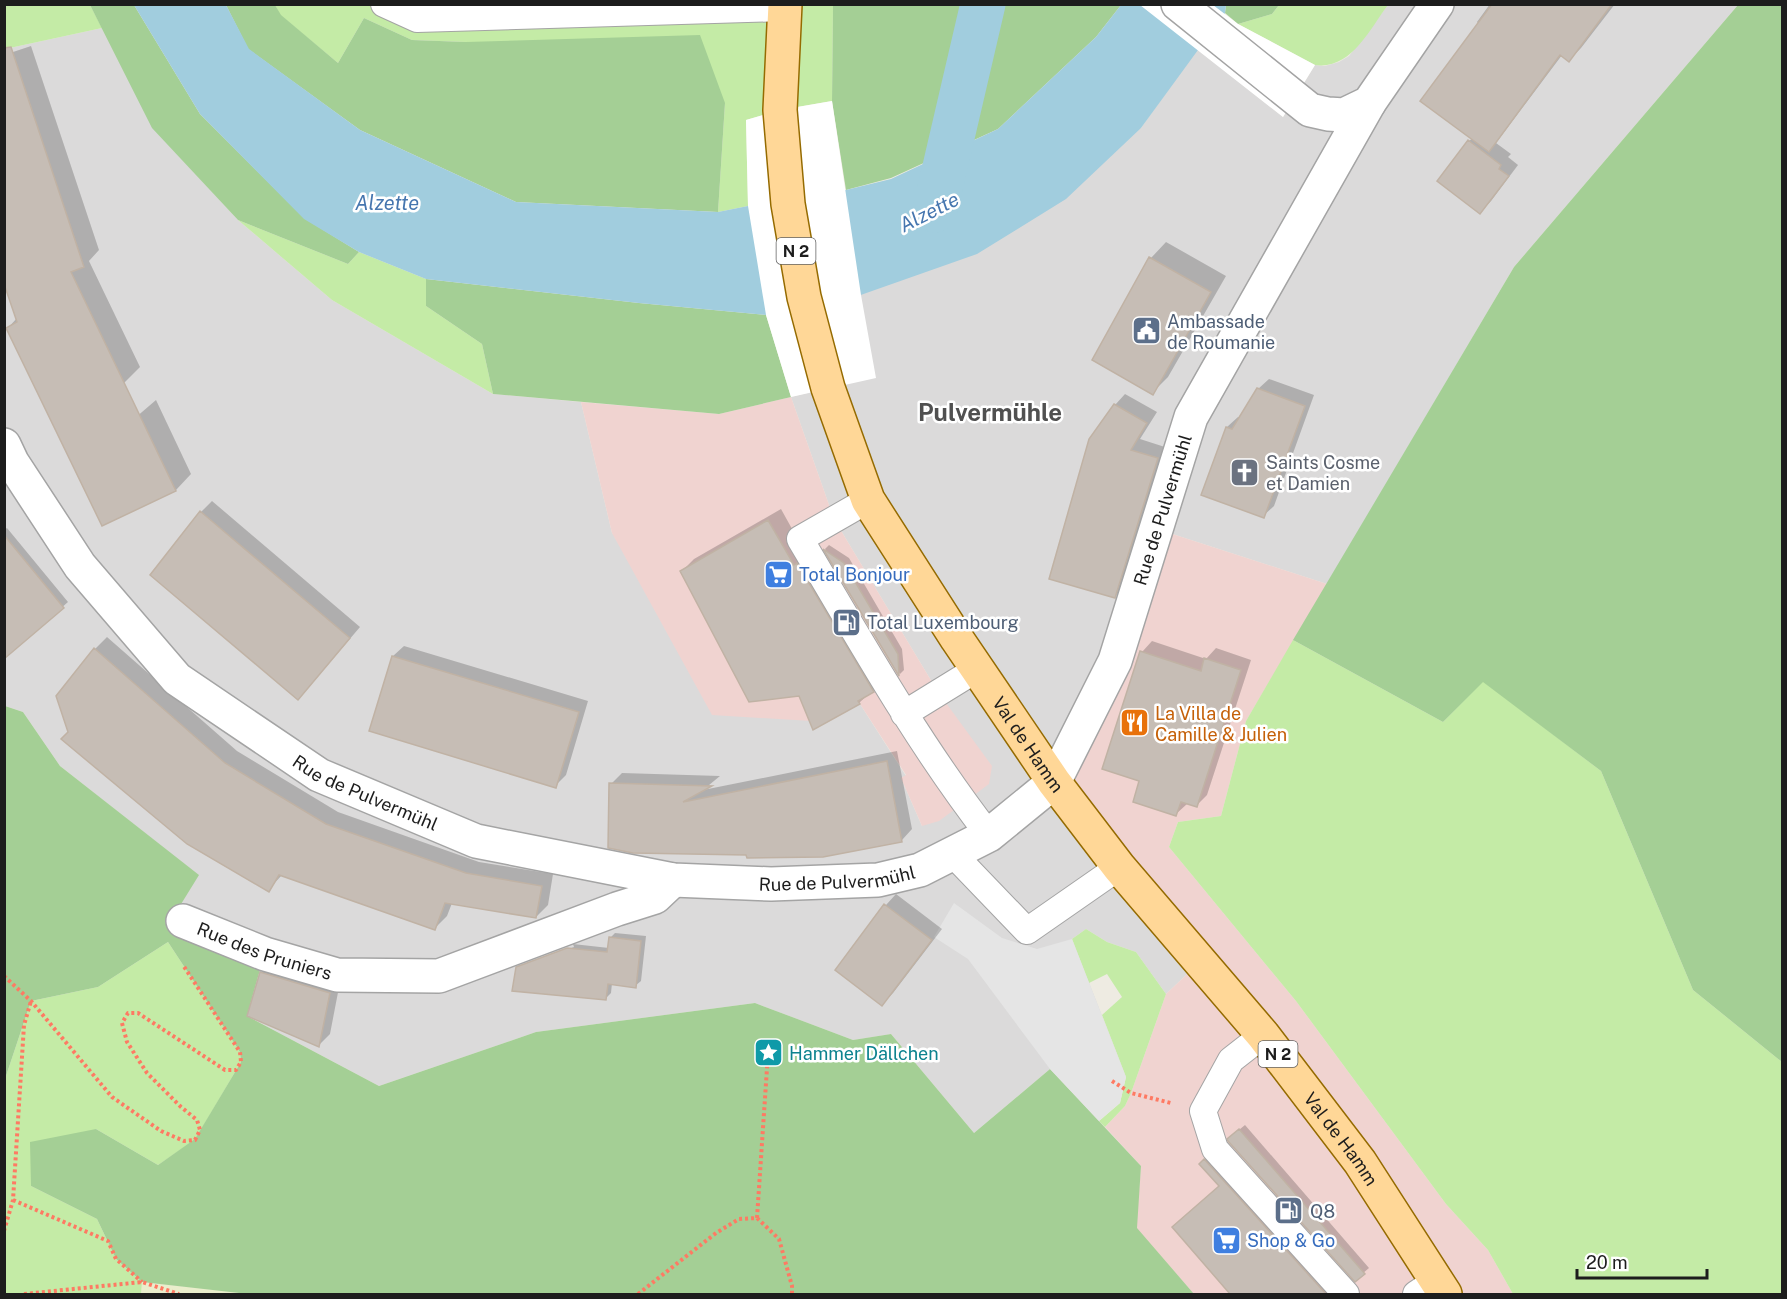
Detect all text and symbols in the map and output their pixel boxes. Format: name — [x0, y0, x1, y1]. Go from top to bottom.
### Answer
water label: Alzette — [895, 187, 963, 237]
water label: Alzette — [355, 191, 419, 215]
road number: N 2 — [776, 238, 816, 264]
place label: Ambassade de Roumanie — [1167, 311, 1275, 353]
public building icon: Ambassade de Roumanie — [1130, 315, 1162, 347]
district label: Pulvermühle — [918, 398, 1062, 426]
street label: Rue de Pulvermühl — [1129, 432, 1196, 588]
place label: Saints Cosme et Damien — [1266, 452, 1380, 494]
church icon: Saints Cosme et Damien — [1229, 456, 1261, 488]
supermarket icon: Total Bonjour — [762, 558, 794, 590]
place label: Total Bonjour — [799, 564, 910, 585]
fuel station icon: Total Luxembourg — [830, 606, 862, 638]
place label: Total Luxembourg — [867, 612, 1019, 633]
street label: Val de Hamm — [988, 692, 1068, 796]
place label: La Villa de Camille & Julien — [1155, 703, 1287, 745]
restaurant icon: La Villa de Camille & Julien — [1118, 707, 1150, 739]
street label: Rue de Pulvermühl — [289, 750, 441, 834]
street label: Rue de Pulvermühl — [758, 861, 917, 894]
street label: Rue des Pruniers — [194, 917, 334, 983]
place icon: Hammer Dällchen — [752, 1037, 784, 1069]
road number: N 2 — [1258, 1041, 1298, 1067]
place label: Hammer Dällchen — [789, 1043, 939, 1064]
street label: Val de Hamm — [1300, 1088, 1383, 1189]
fuel station icon: Q8 — [1273, 1195, 1305, 1227]
place label: Q8 — [1310, 1201, 1335, 1222]
supermarket icon: Shop & Go — [1210, 1224, 1242, 1256]
place label: Shop & Go — [1247, 1230, 1335, 1251]
scale bar — [1577, 1242, 1708, 1280]
text: 20 m — [1586, 1252, 1628, 1273]

